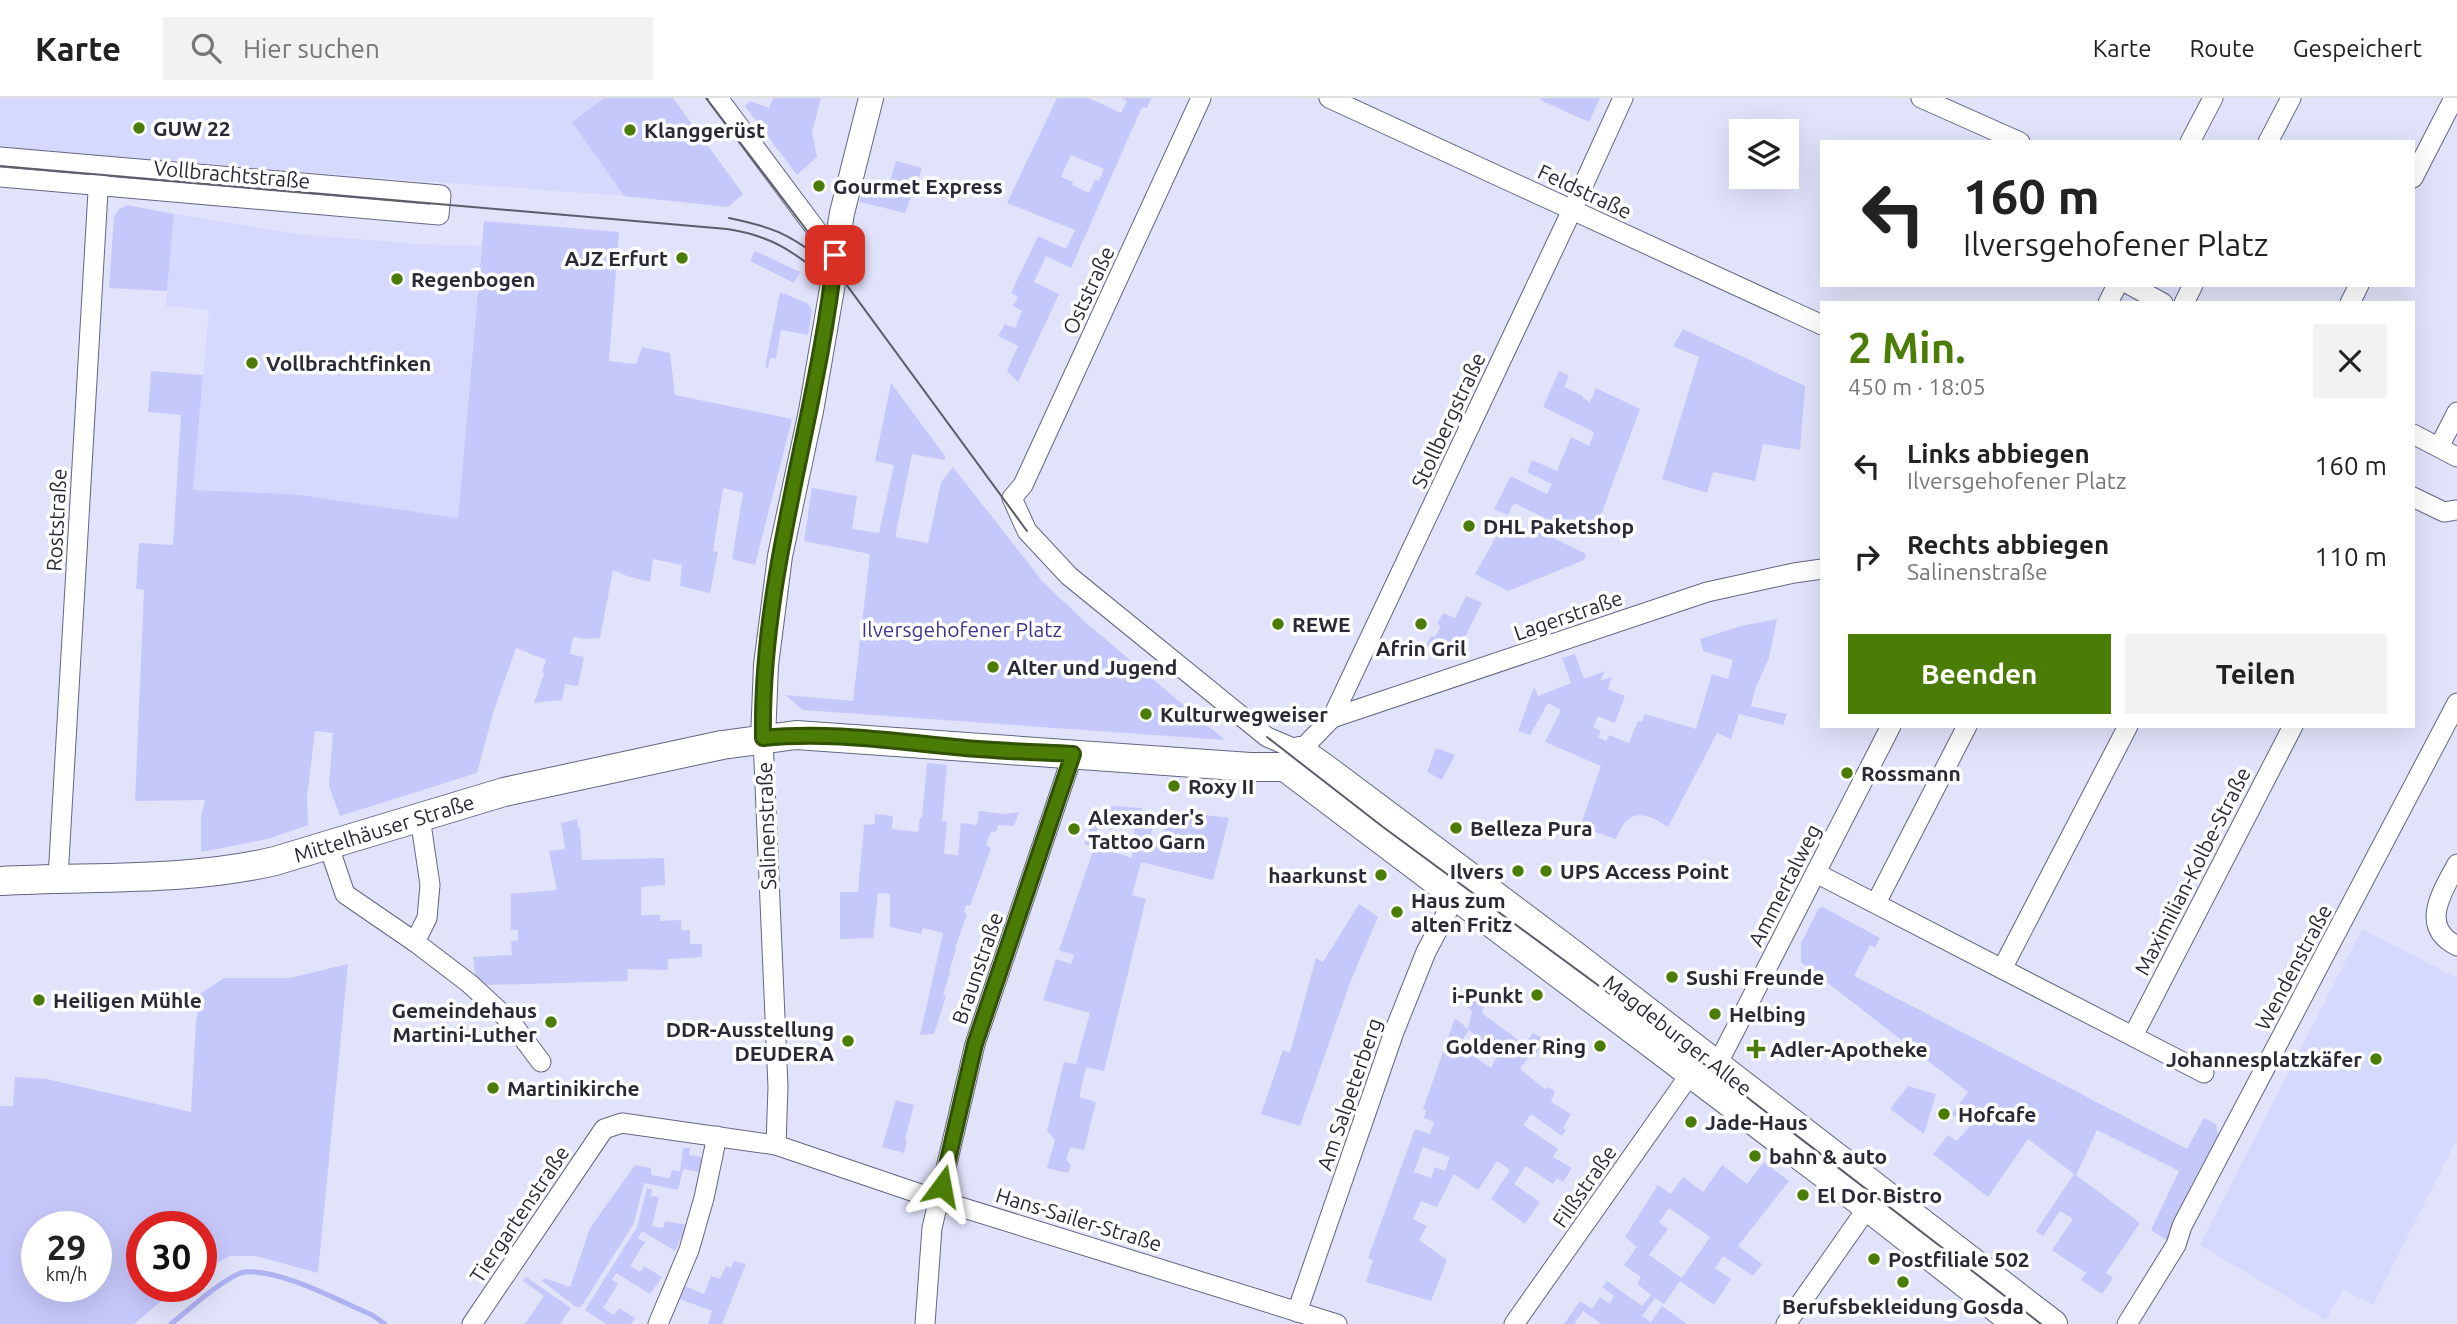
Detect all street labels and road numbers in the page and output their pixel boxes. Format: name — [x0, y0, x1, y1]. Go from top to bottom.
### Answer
street label: Vollbrachtstraße — [153, 155, 311, 193]
street label: Feldstraße — [1534, 159, 1636, 223]
street label: Oststraße — [1057, 242, 1119, 338]
street label: Stollbergstraße — [1406, 348, 1490, 492]
street label: Roststraße — [41, 468, 71, 572]
street label: Lagerstraße — [1510, 585, 1626, 645]
street label: Salinenstraße — [752, 761, 780, 891]
street label: Maximilian-Kolbe-Straße — [2129, 763, 2255, 979]
street label: Mittelhäuser Straße — [291, 789, 477, 867]
street label: Ammertalweg — [1743, 820, 1825, 950]
street label: Wendenstraße — [2250, 900, 2336, 1034]
street label: Braunstraße — [947, 909, 1007, 1027]
street label: Magdeburger Allee — [1599, 970, 1757, 1100]
street label: Am Salpeterberg — [1312, 1015, 1386, 1173]
street label: Filßstraße — [1547, 1140, 1621, 1232]
street label: Tiergartenstraße — [464, 1141, 574, 1287]
street label: Hans-Sailer-Straße — [993, 1182, 1165, 1256]

